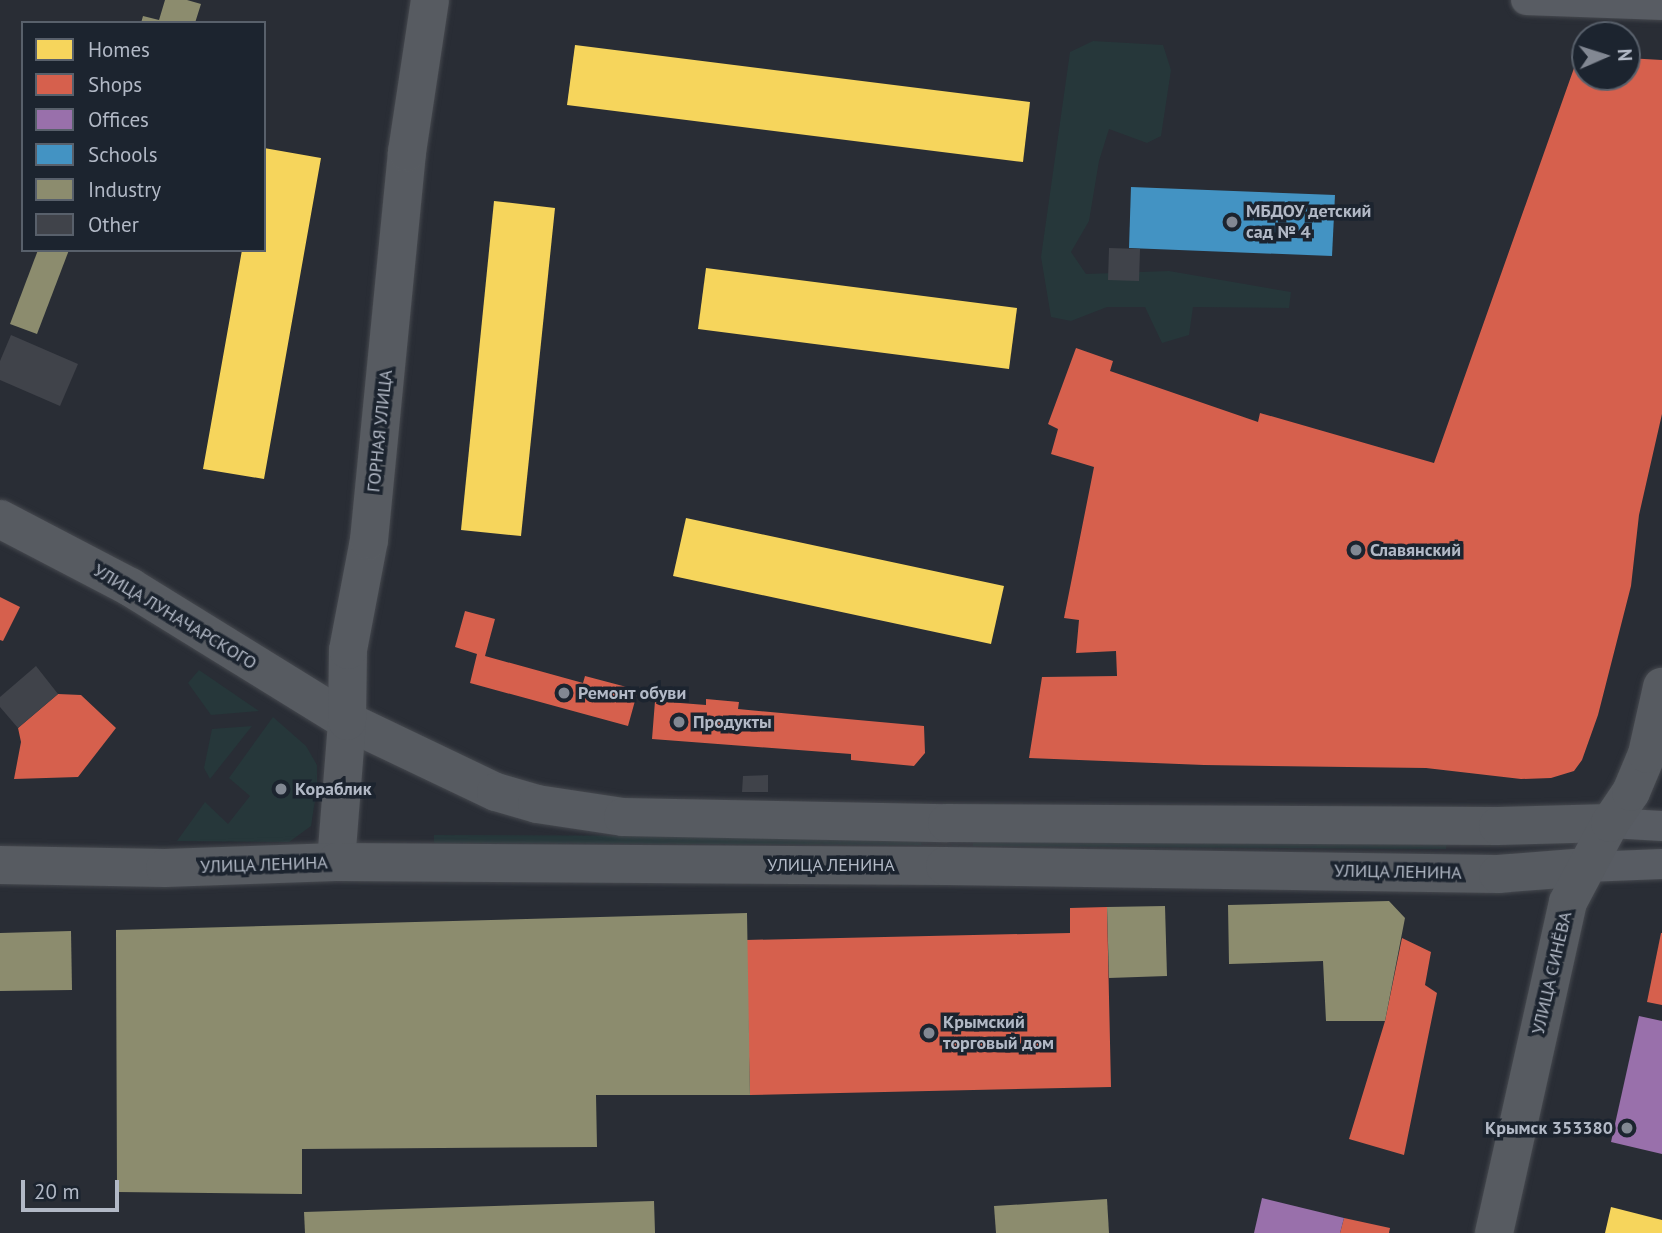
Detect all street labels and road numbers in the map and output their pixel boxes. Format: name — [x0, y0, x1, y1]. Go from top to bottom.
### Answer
street label: ГОРНАЯ УЛИЦА — [363, 369, 397, 493]
street label: УЛИЦА ЛУНАЧАРСКОГО — [89, 559, 261, 675]
street label: УЛИЦА ЛЕНИНА — [199, 852, 329, 878]
street label: УЛИЦА ЛЕНИНА — [767, 854, 895, 876]
street label: УЛИЦА ЛЕНИНА — [1334, 860, 1462, 884]
street label: УЛИЦА СИНЁВА — [1527, 909, 1577, 1037]

